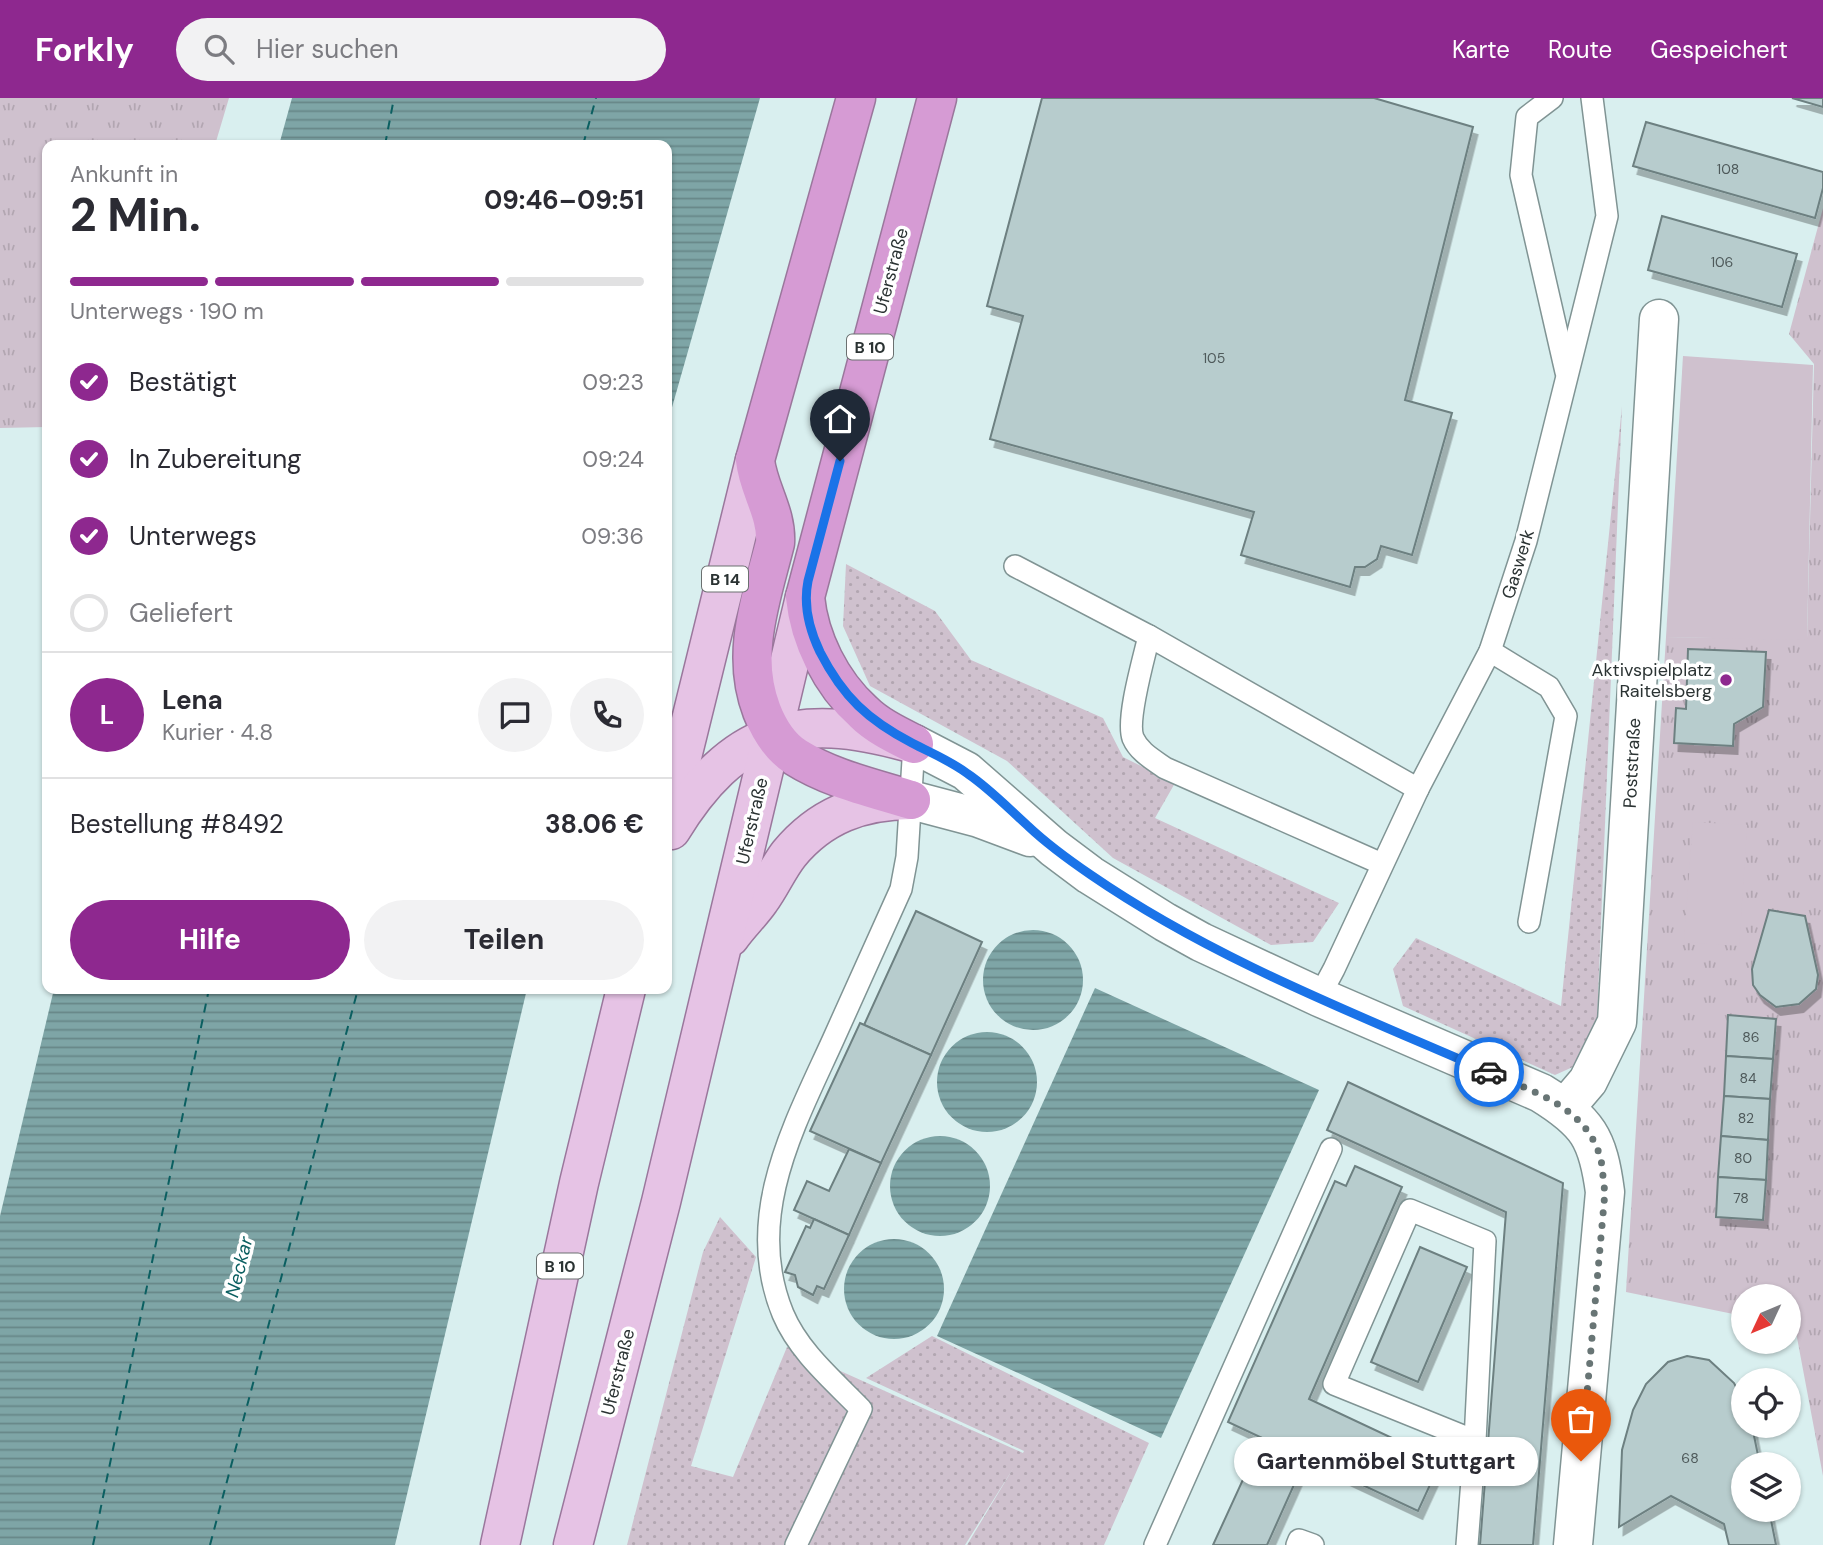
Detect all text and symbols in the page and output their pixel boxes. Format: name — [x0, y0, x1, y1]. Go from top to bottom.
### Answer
search box — [176, 18, 666, 81]
text: Forkly — [35, 28, 134, 71]
icon: search — [200, 30, 238, 68]
text: Hier suchen — [256, 32, 399, 66]
text: Karte — [1452, 34, 1510, 65]
text: Route — [1548, 34, 1612, 65]
text: Gespeichert — [1650, 34, 1788, 65]
text: Ankunft in — [70, 159, 178, 189]
house number: 108 — [1717, 160, 1739, 178]
text: 09:46–09:51 — [484, 183, 644, 217]
text: 2 Min. — [70, 185, 201, 245]
street label: Uferstraße — [868, 225, 914, 317]
house number: 106 — [1711, 253, 1733, 271]
text: Unterwegs · 190 m — [70, 296, 264, 326]
road number: B 10 — [847, 334, 893, 360]
house number: 105 — [1203, 349, 1225, 367]
icon: check — [70, 363, 108, 401]
text: Bestätigt — [129, 365, 237, 399]
text: 09:23 — [582, 367, 644, 397]
pin — [810, 389, 870, 461]
icon: home — [821, 400, 859, 438]
icon: check — [70, 440, 108, 478]
text: In Zubereitung — [129, 442, 302, 476]
text: 09:24 — [582, 444, 644, 474]
icon: check — [70, 517, 108, 555]
text: Unterwegs — [129, 519, 257, 553]
text: 09:36 — [581, 521, 644, 551]
street label: Gaswerk — [1496, 526, 1540, 602]
road number: B 14 — [702, 566, 748, 592]
text: Geliefert — [129, 596, 233, 630]
place label: Aktivspielplatz Raitelsberg — [1592, 658, 1712, 703]
marker: Aktivspielplatz Raitelsberg — [1718, 672, 1734, 688]
button: chat — [478, 678, 552, 752]
button: phone — [570, 678, 644, 752]
text: Lena — [162, 683, 223, 717]
text: L — [100, 698, 114, 732]
text: Kurier · 4.8 — [162, 717, 273, 747]
street label: Poststraße — [1618, 717, 1646, 809]
street label: Uferstraße — [730, 775, 774, 867]
text: Bestellung #8492 — [70, 807, 284, 841]
text: 38.06 € — [545, 807, 644, 841]
button: Hilfe — [70, 900, 350, 980]
button: Teilen — [364, 900, 644, 980]
house number: 86 — [1742, 1028, 1760, 1046]
courier — [1454, 1037, 1524, 1107]
icon: car — [1470, 1053, 1508, 1091]
house number: 84 — [1739, 1069, 1757, 1087]
house number: 82 — [1738, 1109, 1754, 1127]
house number: 80 — [1734, 1149, 1752, 1167]
house number: 78 — [1733, 1189, 1749, 1207]
water label: Neckar — [219, 1233, 259, 1300]
road number: B 10 — [537, 1254, 583, 1278]
north arrow — [1731, 1284, 1801, 1354]
map controls — [1731, 1284, 1801, 1522]
street label: Uferstraße — [596, 1326, 640, 1418]
button: locate — [1731, 1368, 1801, 1438]
pin — [1551, 1389, 1611, 1461]
icon: bag — [1562, 1400, 1600, 1438]
callout: Gartenmöbel Stuttgart — [1234, 1436, 1539, 1486]
text: Gartenmöbel Stuttgart — [1256, 1446, 1516, 1476]
house number: 68 — [1681, 1449, 1699, 1467]
button: layers — [1731, 1452, 1801, 1522]

